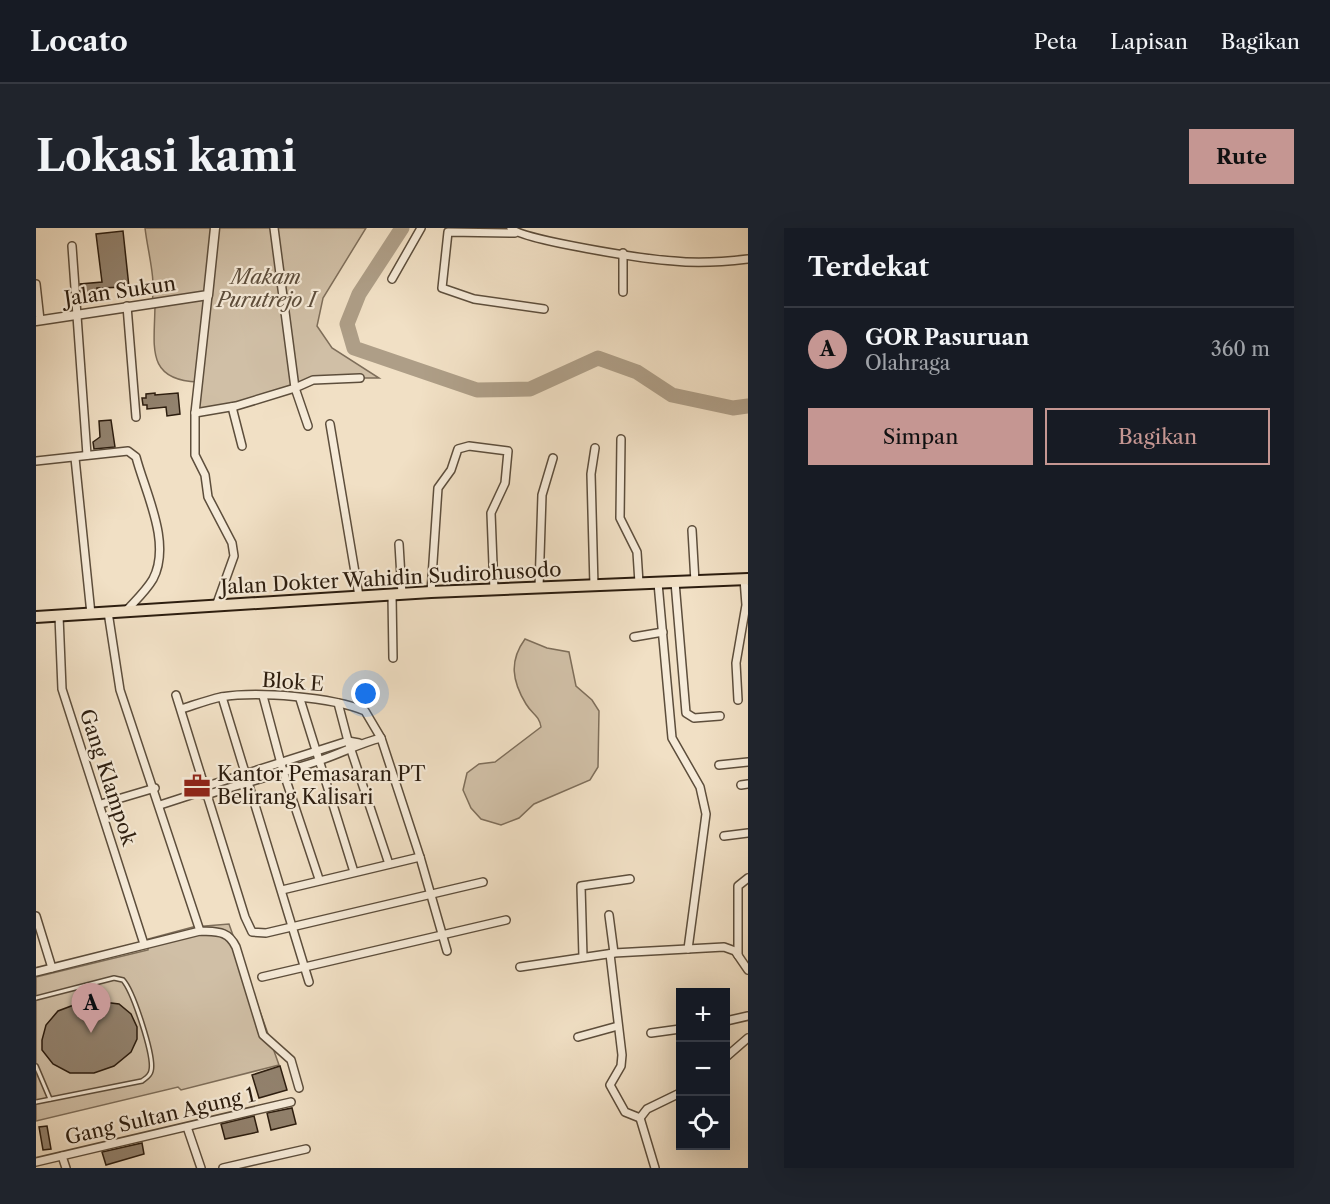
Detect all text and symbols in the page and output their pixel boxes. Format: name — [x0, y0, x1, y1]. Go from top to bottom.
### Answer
text: Locato — [30, 24, 128, 58]
text: Peta — [1034, 29, 1077, 54]
text: Lapisan — [1110, 29, 1188, 54]
text: Bagikan — [1221, 29, 1300, 54]
button: Rute — [1189, 129, 1294, 184]
text: Lokasi kami — [36, 130, 297, 182]
text: Terdekat — [808, 251, 929, 283]
park label: Makam Purutrejo I — [215, 265, 319, 312]
street label: Jalan Sukun — [60, 271, 178, 311]
text: GOR Pasuruan — [865, 324, 1029, 351]
text: A — [820, 337, 835, 361]
text: 360 m — [1211, 337, 1270, 361]
text: Olahraga — [865, 351, 950, 375]
button: Simpan — [808, 408, 1033, 465]
button: Bagikan — [1045, 408, 1270, 465]
street label: Jalan Dokter Wahidin Sudirohusodo — [217, 557, 562, 599]
street label: Blok E — [261, 668, 325, 696]
your location — [351, 679, 380, 708]
street label: Gang Klampok — [75, 706, 142, 850]
place label: Kantor Pemasaran PT Belirang Kalisari — [217, 762, 426, 809]
office icon: Kantor Pemasaran PT Belirang Kalisari — [182, 771, 212, 801]
pin: A — [72, 984, 110, 1033]
map controls — [676, 988, 730, 1150]
button: + — [676, 988, 730, 1042]
button: − — [676, 1042, 730, 1096]
street label: Gang Sultan Agung 1 — [63, 1082, 258, 1150]
button: locate — [676, 1096, 730, 1150]

